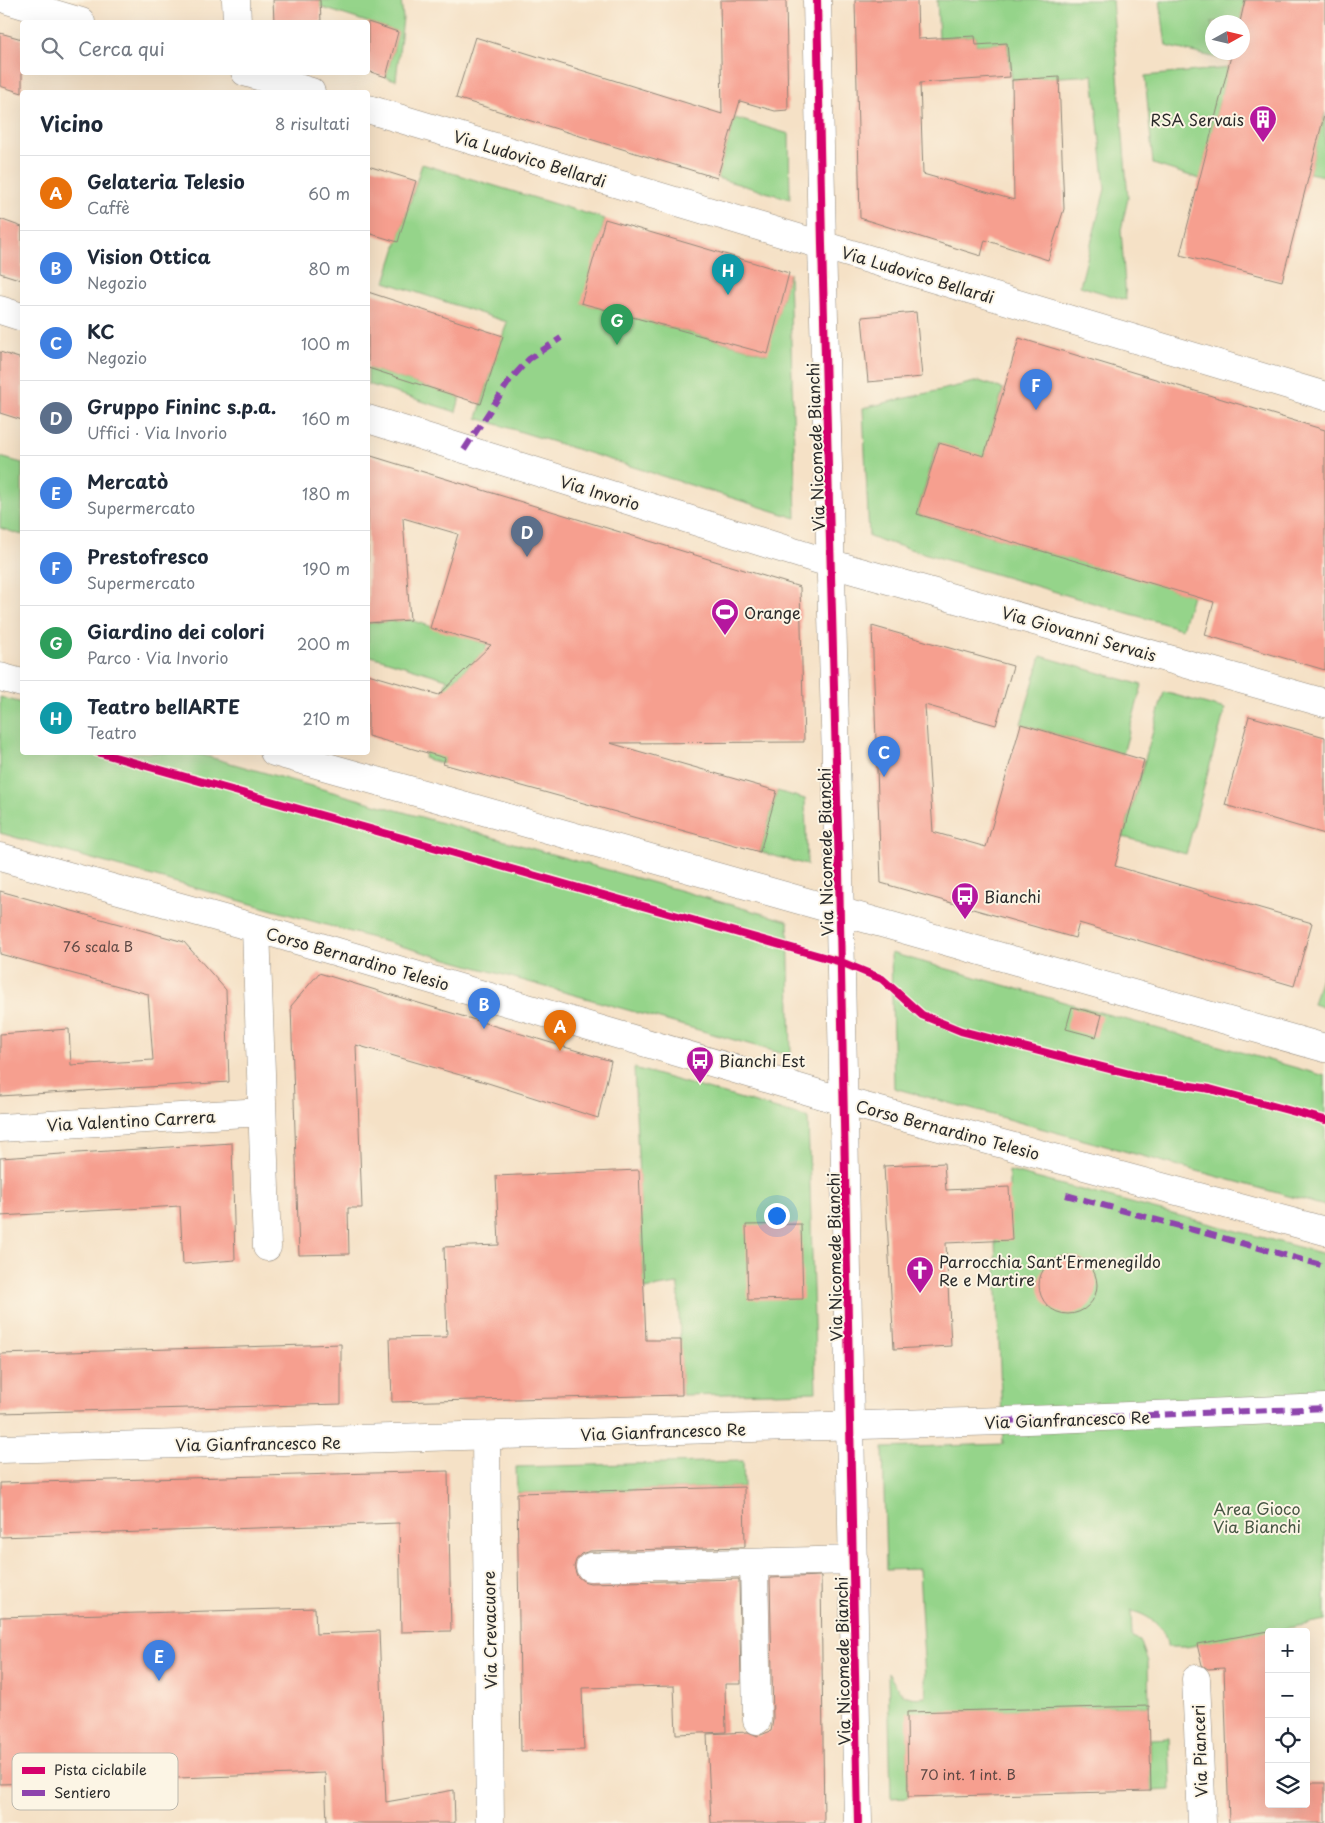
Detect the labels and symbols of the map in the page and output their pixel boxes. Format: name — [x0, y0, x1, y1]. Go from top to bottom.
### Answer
north arrow — [1205, 15, 1250, 60]
building icon: RSA Servais — [1248, 104, 1278, 143]
place label: RSA Servais — [1150, 107, 1244, 131]
street label: Via Ludovico Bellardi — [451, 123, 609, 193]
street label: Via Ludovico Bellardi — [839, 239, 997, 309]
pin: H — [712, 254, 744, 295]
pin: G — [601, 304, 633, 345]
street label: Via Nicomede Bianchi — [800, 362, 830, 532]
pin: F — [1020, 369, 1052, 410]
street label: Via Invorio — [557, 468, 643, 516]
pin: D — [511, 516, 543, 557]
sports icon: Orange — [710, 597, 740, 636]
street label: Via Giovanni Servais — [999, 599, 1159, 667]
place label: Orange — [744, 600, 801, 624]
pin: C — [868, 736, 900, 777]
street label: Via Nicomede Bianchi — [812, 768, 838, 936]
bus stop icon: Bianchi — [950, 881, 980, 920]
place label: Bianchi — [984, 884, 1041, 908]
street label: Corso Bernardino Telesio — [264, 920, 452, 996]
house number: 76 scala B — [63, 936, 133, 957]
pin: B — [468, 988, 500, 1029]
pin: A — [544, 1010, 576, 1051]
bus stop icon: Bianchi Est — [685, 1045, 715, 1084]
place label: Bianchi Est — [719, 1048, 806, 1072]
street label: Corso Bernardino Telesio — [853, 1093, 1043, 1165]
street label: Via Valentino Carrera — [46, 1104, 216, 1136]
street label: Via Nicomede Bianchi — [821, 1173, 847, 1341]
your location — [764, 1203, 790, 1229]
place label: Parrocchia Sant'Ermenegildo Re e Martire — [939, 1249, 1161, 1291]
church icon: Parrocchia Sant'Ermenegildo Re e Martire — [905, 1255, 935, 1294]
street label: Via Gianfrancesco Re — [984, 1404, 1151, 1434]
street label: Via Gianfrancesco Re — [580, 1416, 747, 1446]
street label: Via Gianfrancesco Re — [175, 1430, 341, 1456]
park label: Area Gioco Via Bianchi — [1213, 1496, 1301, 1538]
street label: Via Crevacuore — [476, 1571, 502, 1689]
street label: Via Nicomede Bianchi — [829, 1577, 855, 1745]
pin: E — [143, 1640, 175, 1681]
street label: Via Pianceri — [1185, 1704, 1213, 1798]
legend — [12, 1753, 178, 1810]
text: Pista ciclabile — [54, 1759, 147, 1780]
house number: 70 int. 1 int. B — [920, 1764, 1016, 1785]
text: Sentiero — [54, 1782, 111, 1803]

